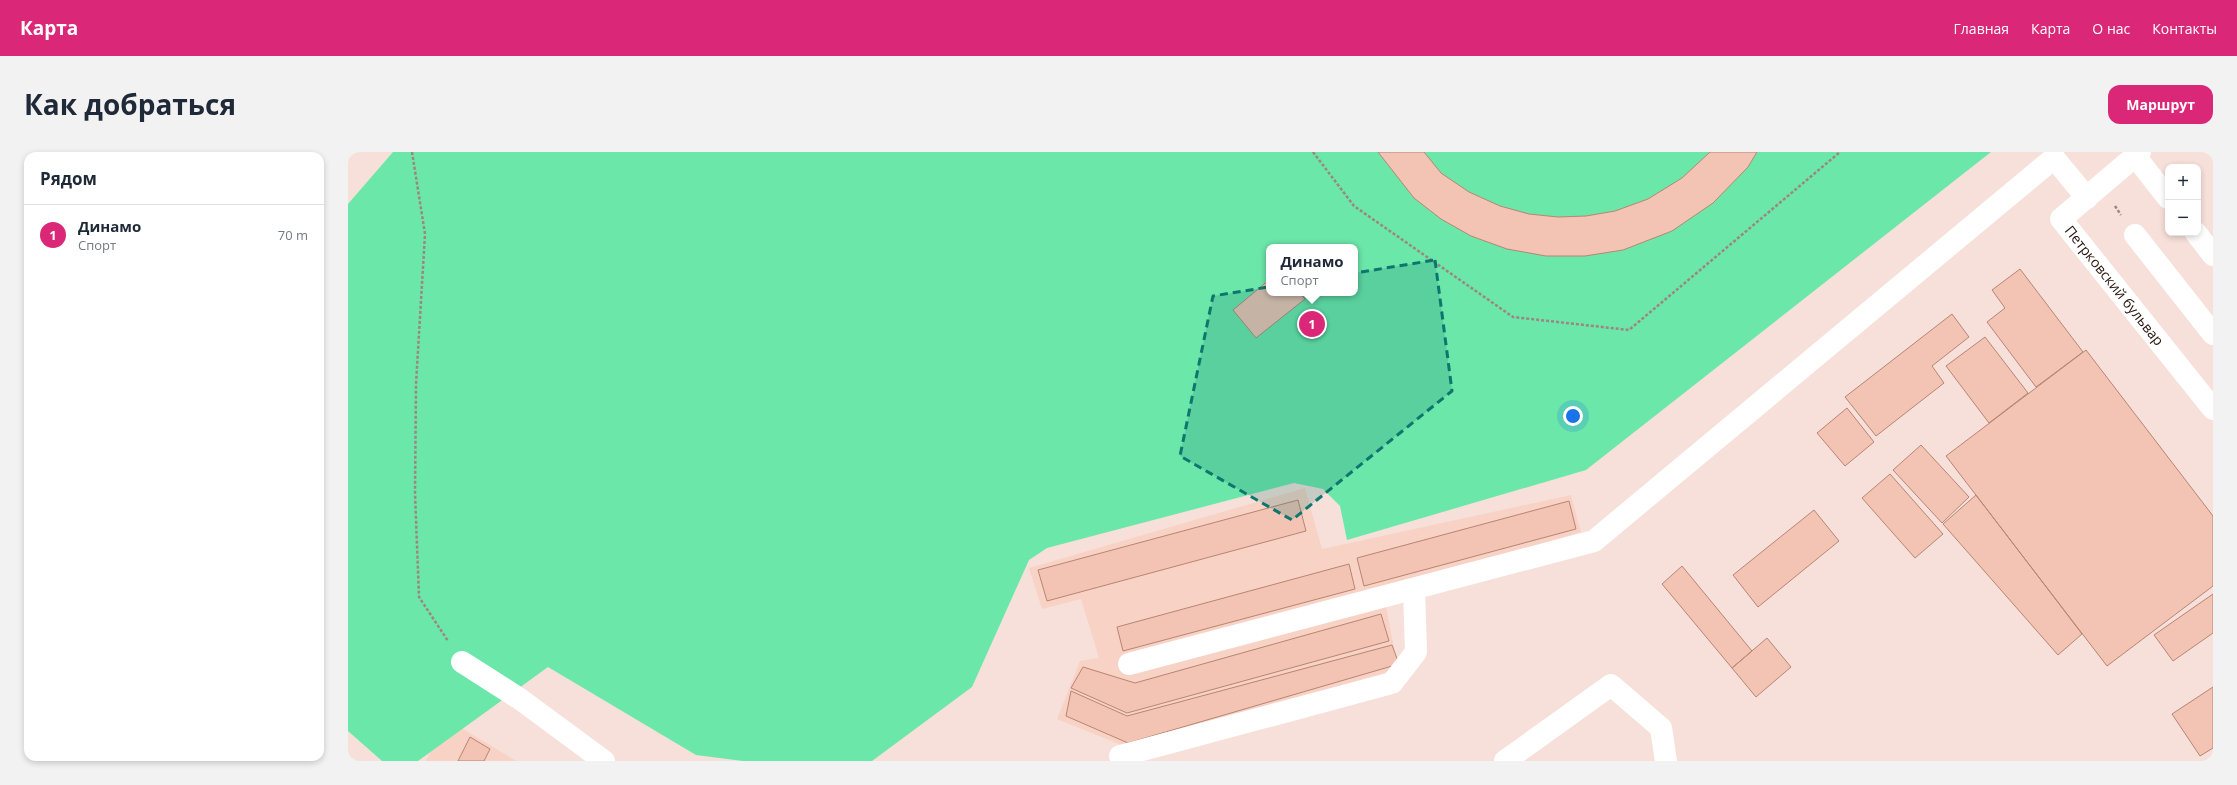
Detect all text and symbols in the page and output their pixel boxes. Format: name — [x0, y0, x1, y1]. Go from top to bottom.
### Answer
text: Карта — [20, 15, 78, 41]
text: Главная — [1954, 19, 2009, 38]
text: Карта — [2031, 19, 2070, 38]
text: О нас — [2092, 19, 2130, 38]
text: Контакты — [2152, 19, 2217, 38]
text: Как добраться — [24, 85, 236, 123]
button: Маршрут — [2108, 85, 2213, 124]
map controls — [2165, 164, 2201, 236]
button: + — [2165, 164, 2201, 200]
text: Рядом — [40, 167, 97, 190]
button: − — [2165, 200, 2201, 236]
text: Динамо — [78, 216, 141, 236]
street label: Петрковский бульвар — [2061, 222, 2169, 349]
text: 1 — [49, 226, 57, 244]
text: 70 m — [278, 226, 308, 244]
text: Спорт — [78, 236, 116, 254]
popup — [1266, 244, 1358, 296]
text: Динамо — [1280, 251, 1344, 271]
text: Спорт — [1280, 271, 1319, 289]
pin: 1 — [1299, 309, 1325, 339]
your location — [1563, 406, 1583, 426]

